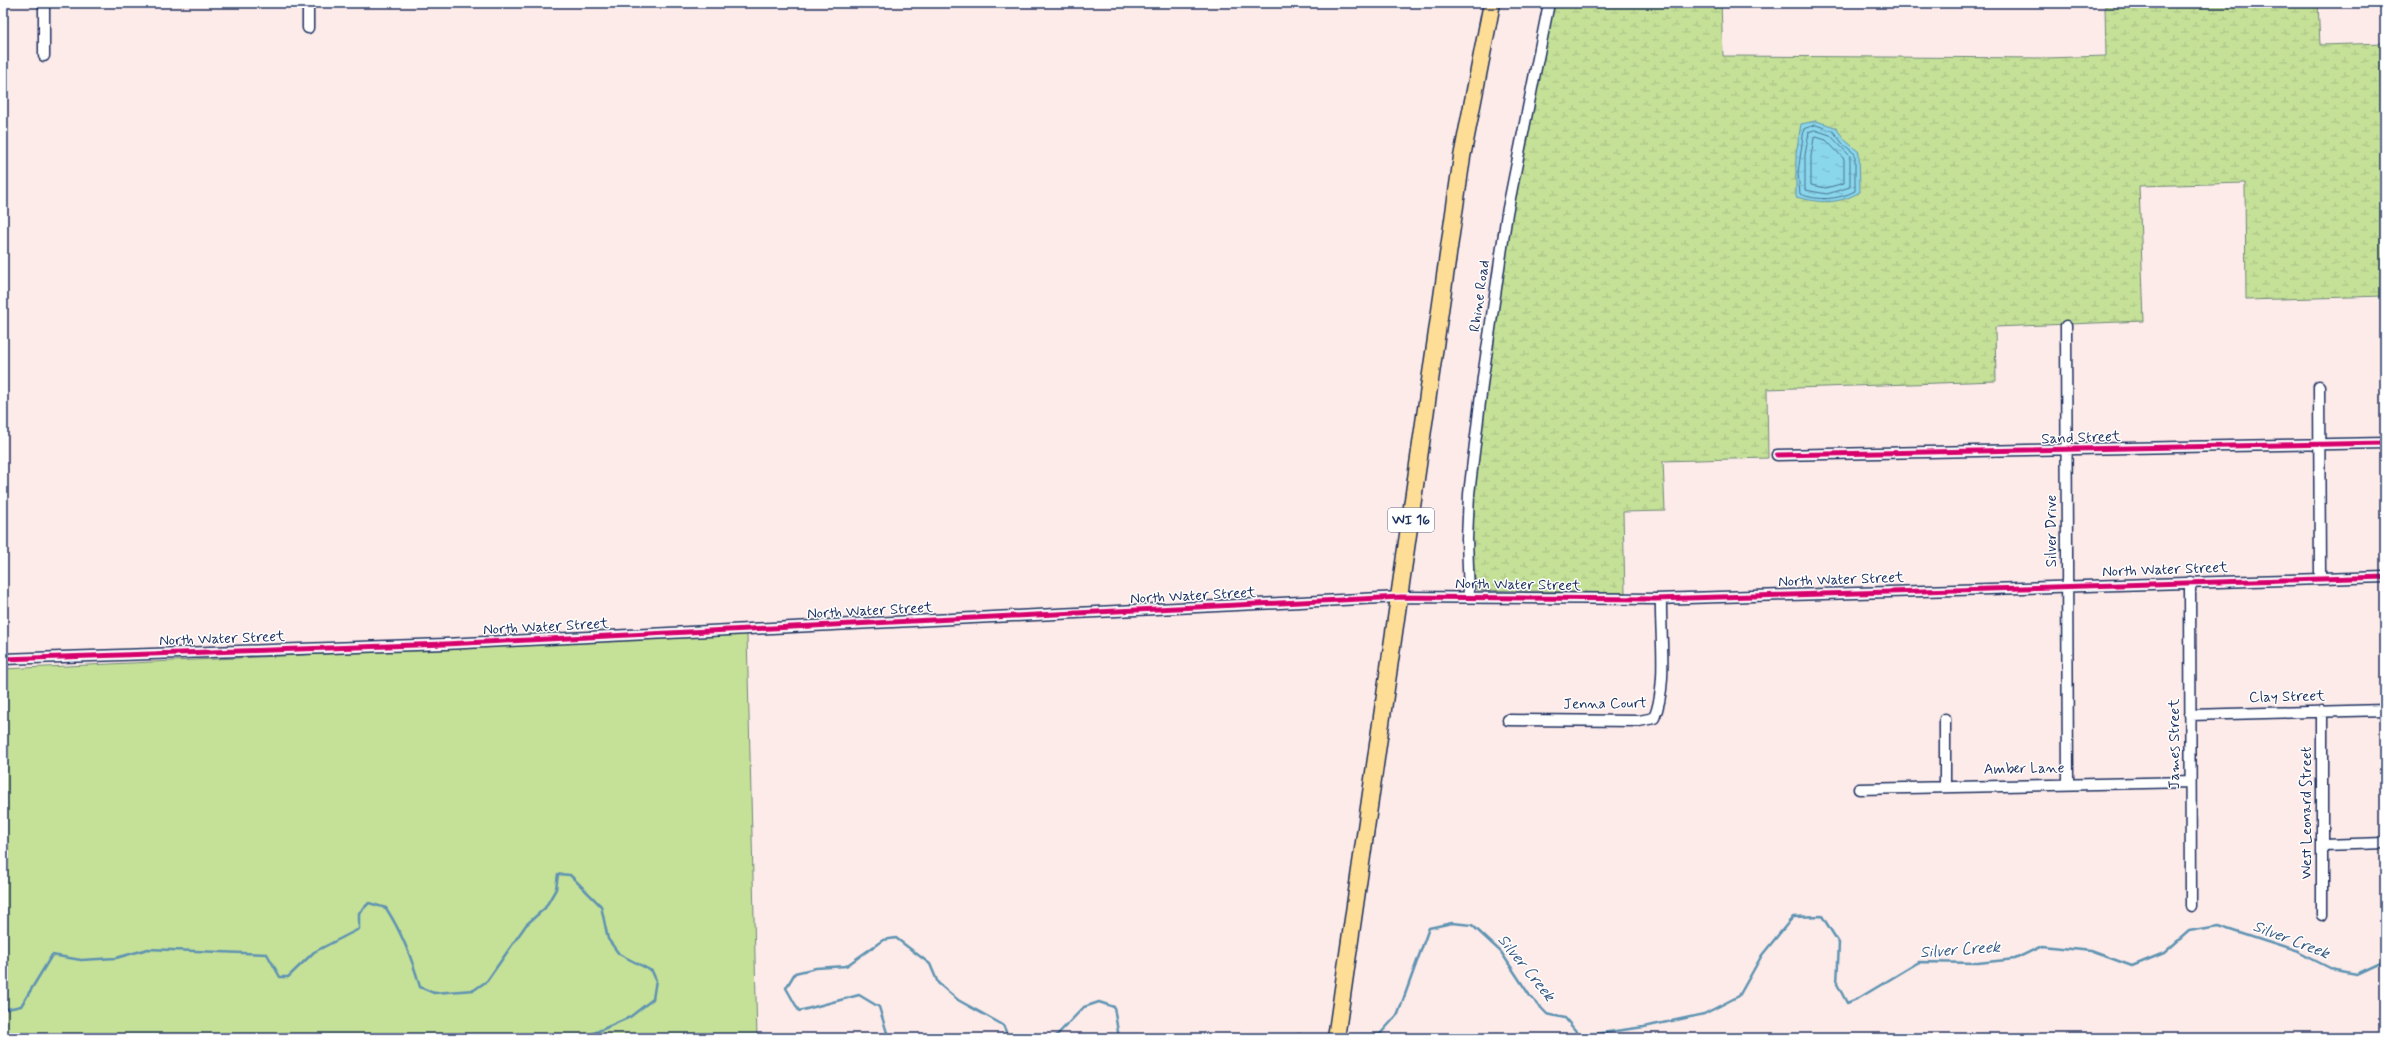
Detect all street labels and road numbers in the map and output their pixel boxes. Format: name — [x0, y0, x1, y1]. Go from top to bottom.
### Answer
street label: Rhine Road — [1465, 259, 1495, 333]
street label: Sand Street — [2041, 427, 2121, 449]
street label: Silver Drive — [2042, 494, 2062, 567]
road number: WI 16 — [1388, 508, 1434, 532]
street label: North Water Street — [2102, 558, 2228, 582]
street label: North Water Street — [1778, 568, 1904, 592]
street label: North Water Street — [1455, 574, 1581, 596]
street label: North Water Street — [1130, 583, 1257, 609]
street label: North Water Street — [807, 598, 934, 624]
street label: North Water Street — [483, 614, 610, 640]
street label: North Water Street — [159, 627, 285, 651]
street label: Clay Street — [2249, 686, 2325, 708]
street label: Jenna Court — [1563, 693, 1647, 715]
street label: James Street — [2165, 699, 2185, 789]
street label: West Leonard Street — [2297, 746, 2317, 879]
street label: Amber Lane — [1984, 758, 2065, 780]

